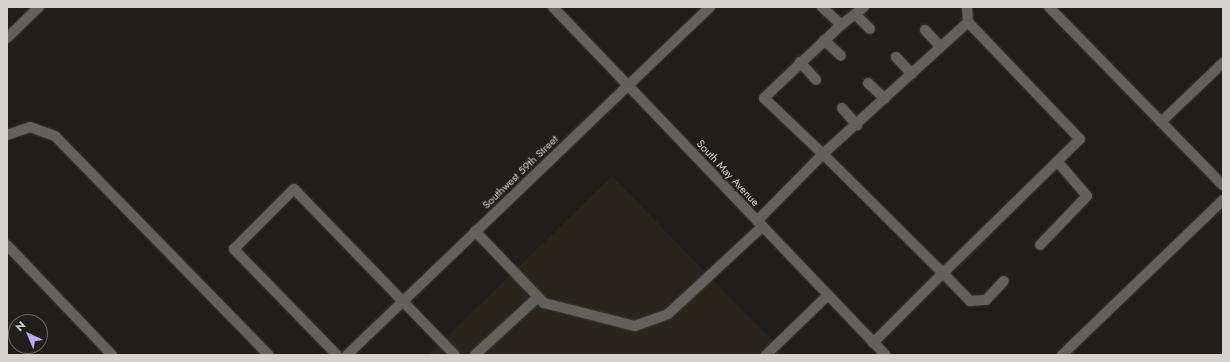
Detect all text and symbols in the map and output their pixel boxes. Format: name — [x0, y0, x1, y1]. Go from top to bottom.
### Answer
street label: Southwest 59th Street — [479, 133, 561, 211]
street label: South May Avenue — [694, 137, 762, 209]
north arrow — [8, 314, 48, 354]
text: N — [12, 317, 29, 335]

